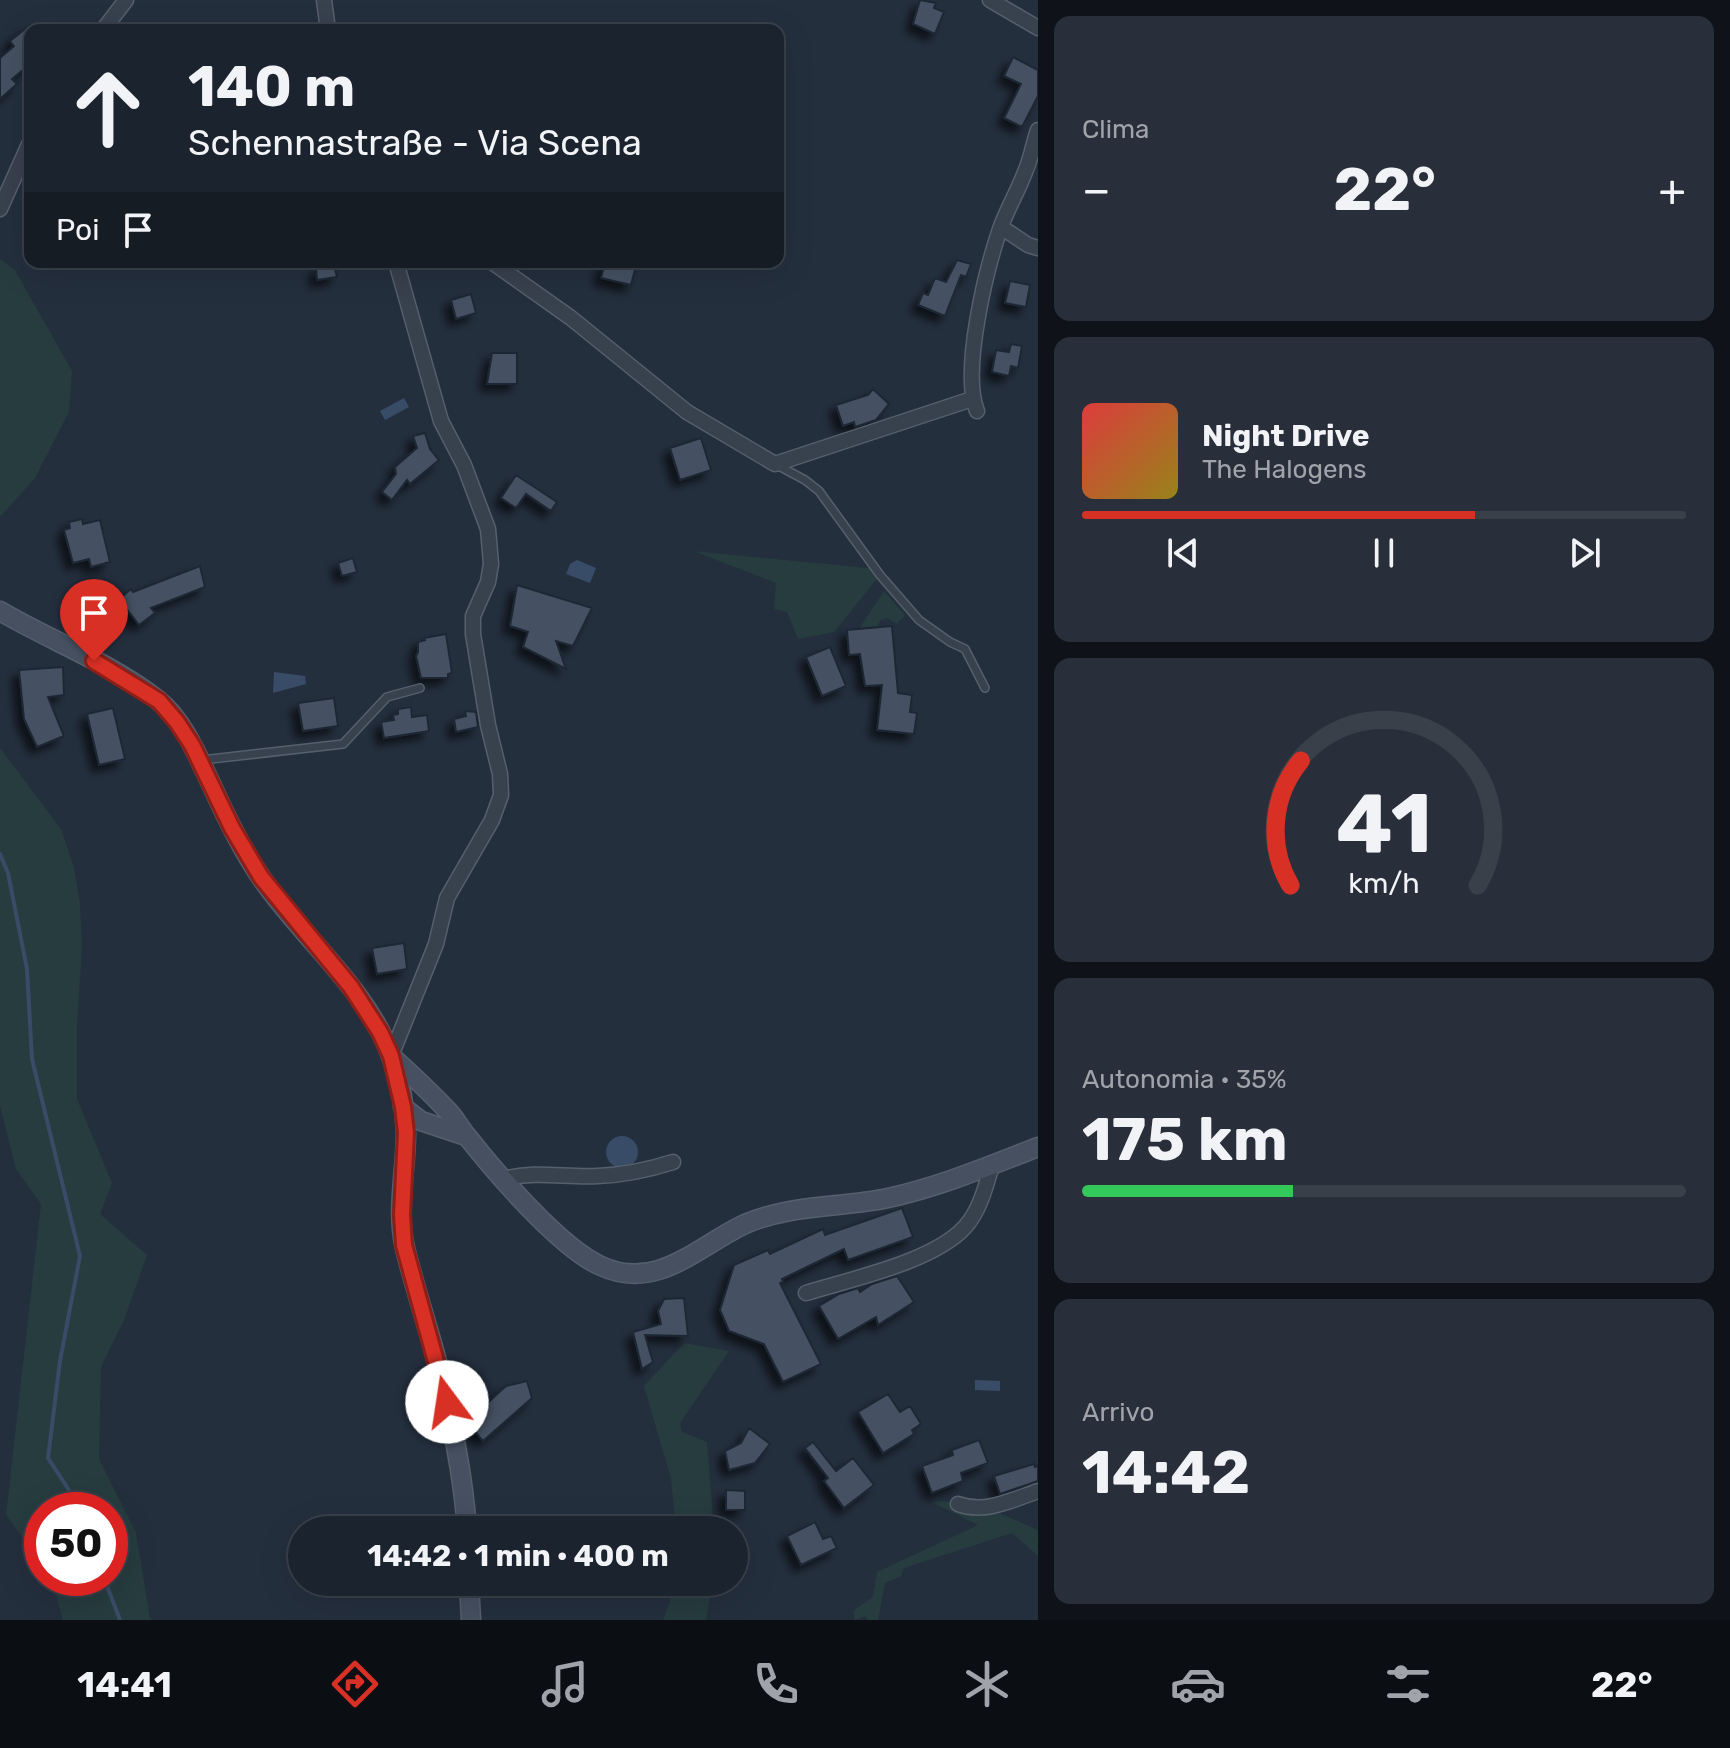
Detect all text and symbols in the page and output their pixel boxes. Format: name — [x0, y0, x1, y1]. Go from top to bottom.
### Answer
text: 140 m — [188, 54, 355, 120]
icon: ahead — [56, 56, 160, 160]
text: Clima — [1082, 114, 1149, 145]
text: Schennastraße - Via Scena — [188, 121, 642, 164]
text: 22° — [1333, 154, 1436, 225]
text: − — [1082, 164, 1111, 216]
text: + — [1659, 164, 1686, 216]
icon: arrive — [116, 208, 160, 252]
text: Poi — [56, 212, 100, 248]
text: Night Drive — [1202, 418, 1370, 454]
text: The Halogens — [1202, 454, 1367, 485]
icon: previous — [1161, 531, 1205, 575]
icon: pause — [1362, 531, 1406, 575]
icon: next — [1563, 531, 1607, 575]
pin — [60, 579, 128, 661]
icon: arrive — [72, 591, 116, 635]
text: 41 — [1336, 774, 1432, 873]
text: km/h — [1348, 866, 1420, 900]
text: Autonomia · 35% — [1082, 1064, 1287, 1095]
text: 175 km — [1082, 1104, 1288, 1175]
position arrow — [405, 1360, 489, 1444]
text: Arrivo — [1082, 1397, 1154, 1428]
text: 14:42 — [1082, 1437, 1250, 1508]
speed limit sign: 50 — [24, 1492, 128, 1596]
text: 14:42 · 1 min · 400 m — [367, 1538, 669, 1574]
icon: directions — [327, 1656, 383, 1712]
icon: music — [537, 1656, 593, 1712]
icon: phone — [748, 1656, 804, 1712]
icon: climate — [959, 1656, 1015, 1712]
icon: car — [1170, 1656, 1226, 1712]
icon: filters — [1380, 1656, 1436, 1712]
text: 14:41 — [77, 1663, 172, 1706]
text: 22° — [1591, 1663, 1653, 1706]

